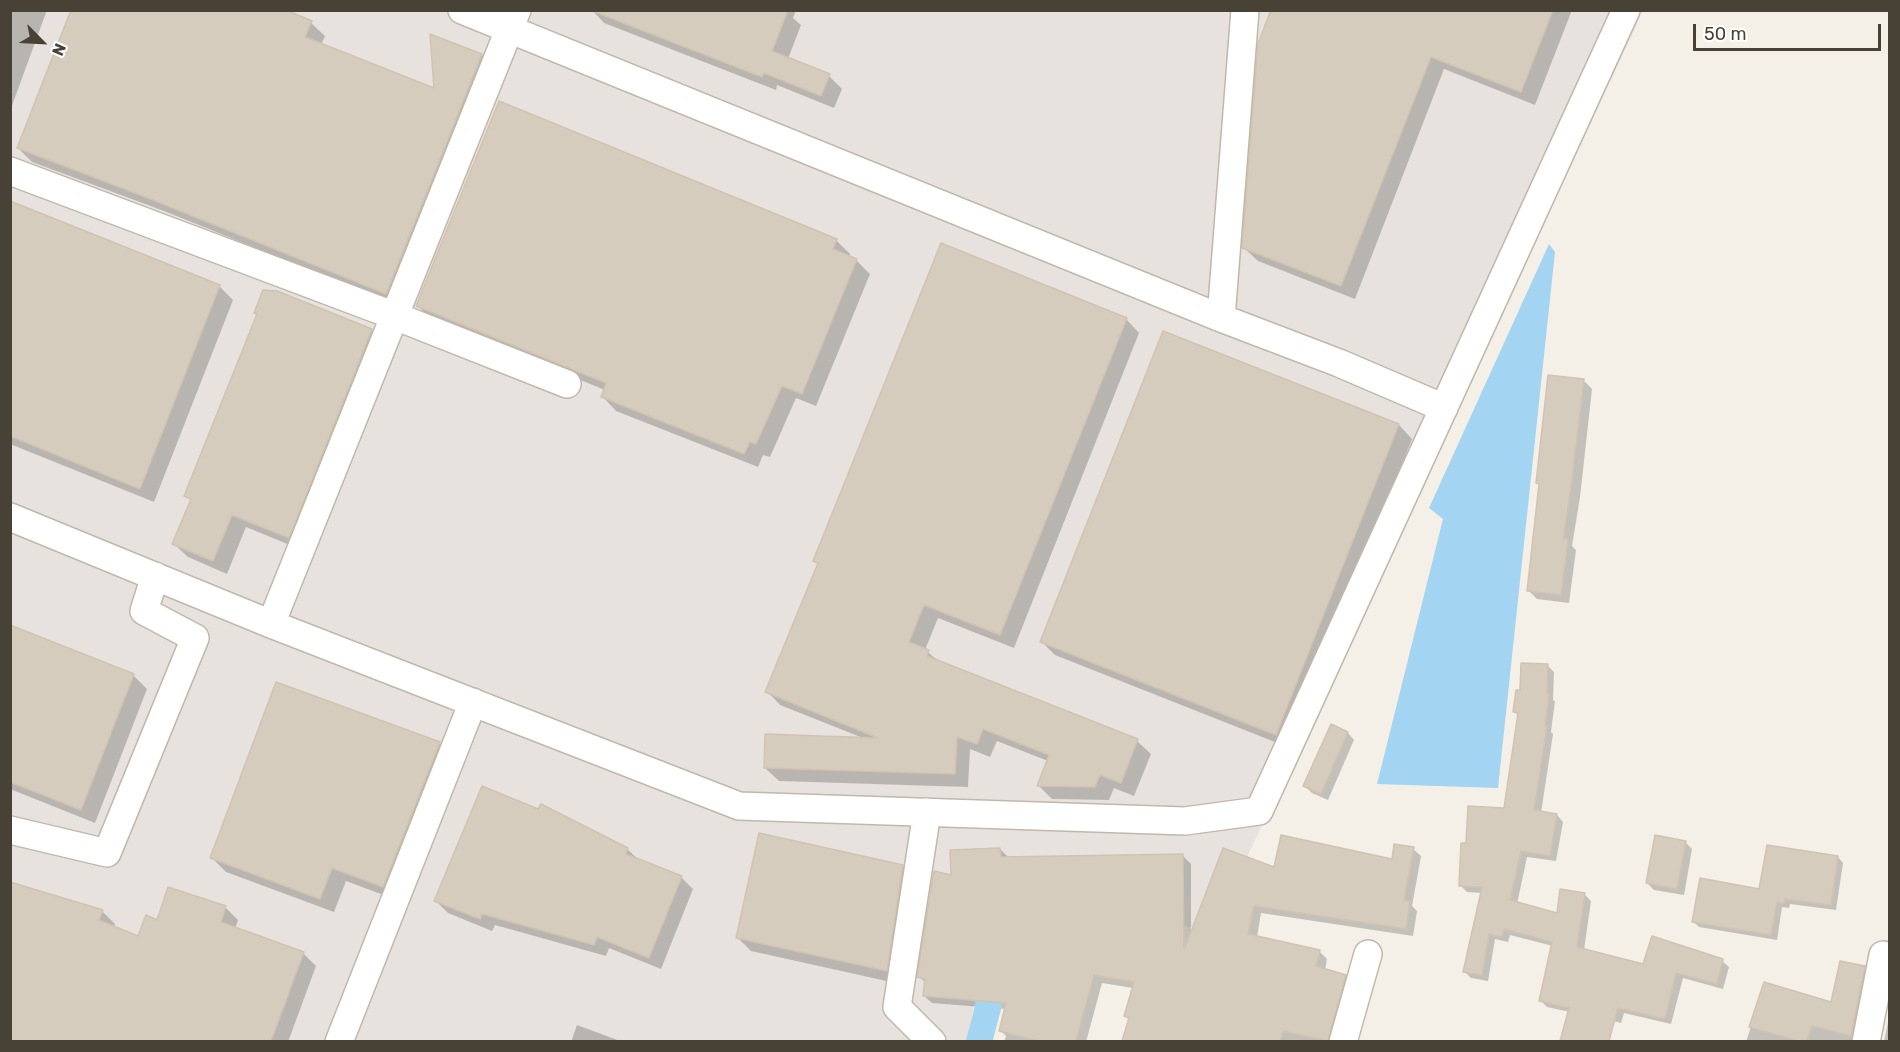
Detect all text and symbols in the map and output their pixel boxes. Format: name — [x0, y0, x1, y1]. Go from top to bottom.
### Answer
north arrow — [12, 12, 72, 72]
scale bar — [1696, 12, 1884, 50]
text: 50 m — [1704, 23, 1747, 45]
text: N — [48, 40, 70, 59]

